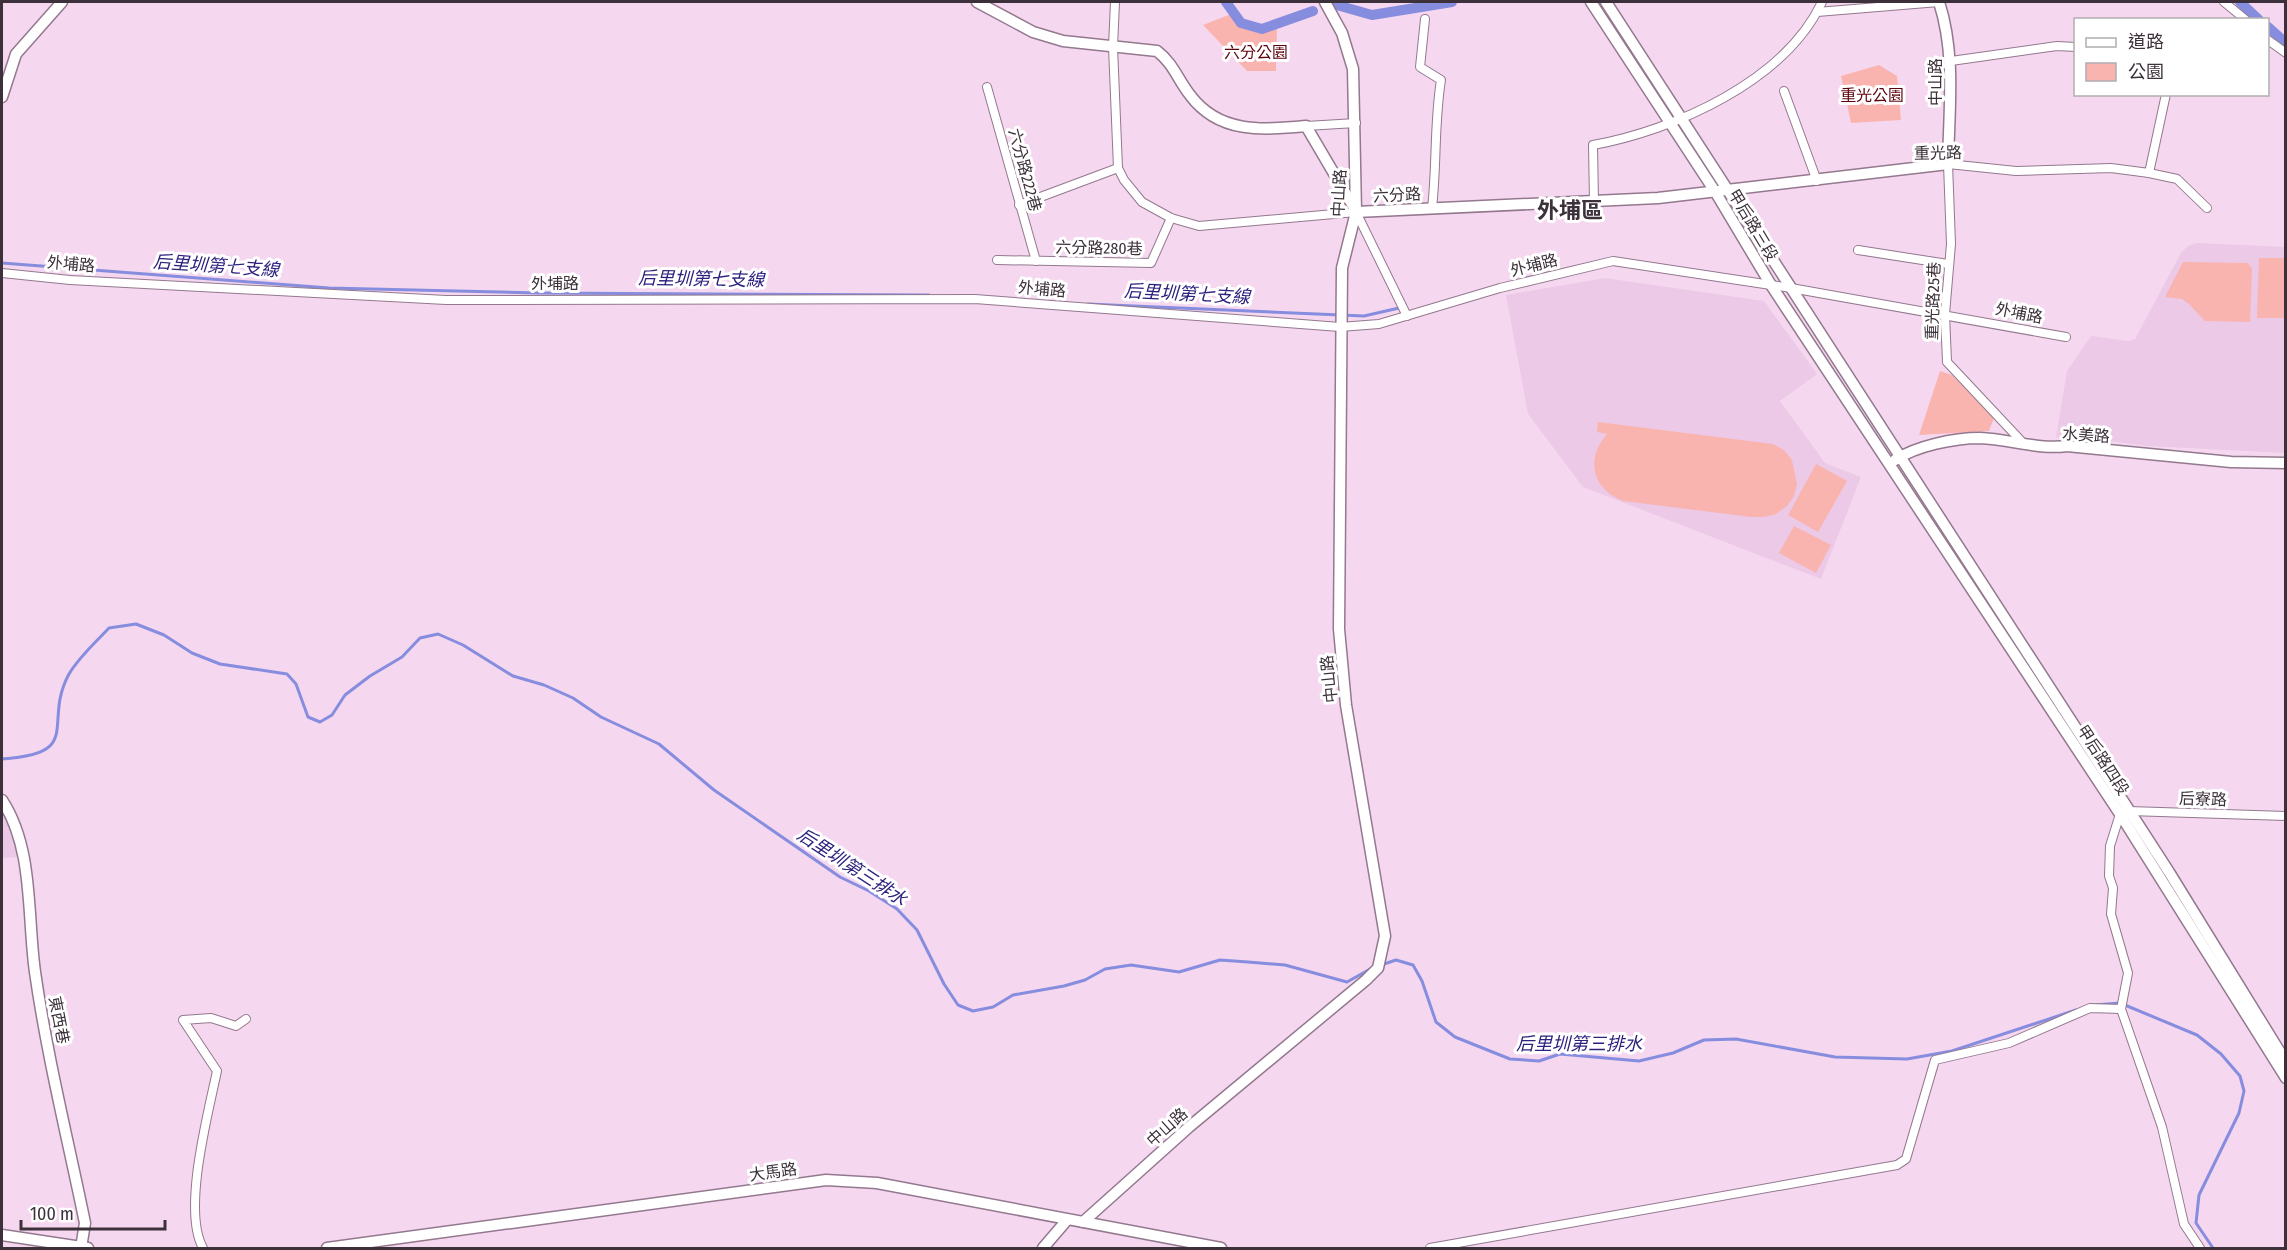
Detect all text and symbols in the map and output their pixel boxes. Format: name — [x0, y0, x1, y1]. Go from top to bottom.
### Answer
legend — [2074, 18, 2269, 96]
text: 道路 — [2128, 31, 2164, 53]
park label: 六分公園 — [1224, 43, 1288, 62]
street label: 中山路 — [1926, 58, 1945, 106]
text: 公園 — [2128, 61, 2164, 83]
park label: 重光公園 — [1840, 86, 1904, 105]
street label: 六分路222巷 — [1005, 126, 1045, 214]
street label: 重光路 — [1914, 143, 1962, 163]
street label: 中山路 — [1328, 169, 1350, 217]
street label: 六分路 — [1373, 184, 1421, 206]
street label: 甲后路三段 — [1724, 186, 1782, 264]
district label: 外埔區 — [1537, 197, 1603, 224]
street label: 六分路280巷 — [1055, 238, 1143, 258]
street label: 外埔路 — [1508, 250, 1560, 280]
water label: 后里圳第七支線 — [152, 251, 282, 282]
street label: 外埔路 — [46, 252, 96, 276]
street label: 重光路25巷 — [1922, 261, 1944, 341]
water label: 后里圳第七支線 — [638, 267, 766, 291]
street label: 外埔路 — [531, 274, 579, 293]
street label: 外埔路 — [1017, 277, 1067, 301]
water label: 后里圳第七支線 — [1124, 280, 1252, 308]
street label: 外埔路 — [1994, 299, 2044, 327]
street label: 水美路 — [2061, 424, 2111, 446]
street label: 中山路 — [1317, 654, 1341, 704]
street label: 甲后路四段 — [2073, 721, 2133, 799]
street label: 后寮路 — [2179, 789, 2227, 809]
water label: 后里圳第三排水 — [793, 823, 912, 911]
street label: 東西巷 — [45, 995, 73, 1045]
water label: 后里圳第三排水 — [1516, 1033, 1643, 1055]
street label: 中山路 — [1143, 1104, 1191, 1150]
street label: 大馬路 — [748, 1159, 798, 1185]
scale bar — [21, 1193, 165, 1231]
text: 100 m — [30, 1203, 74, 1225]

